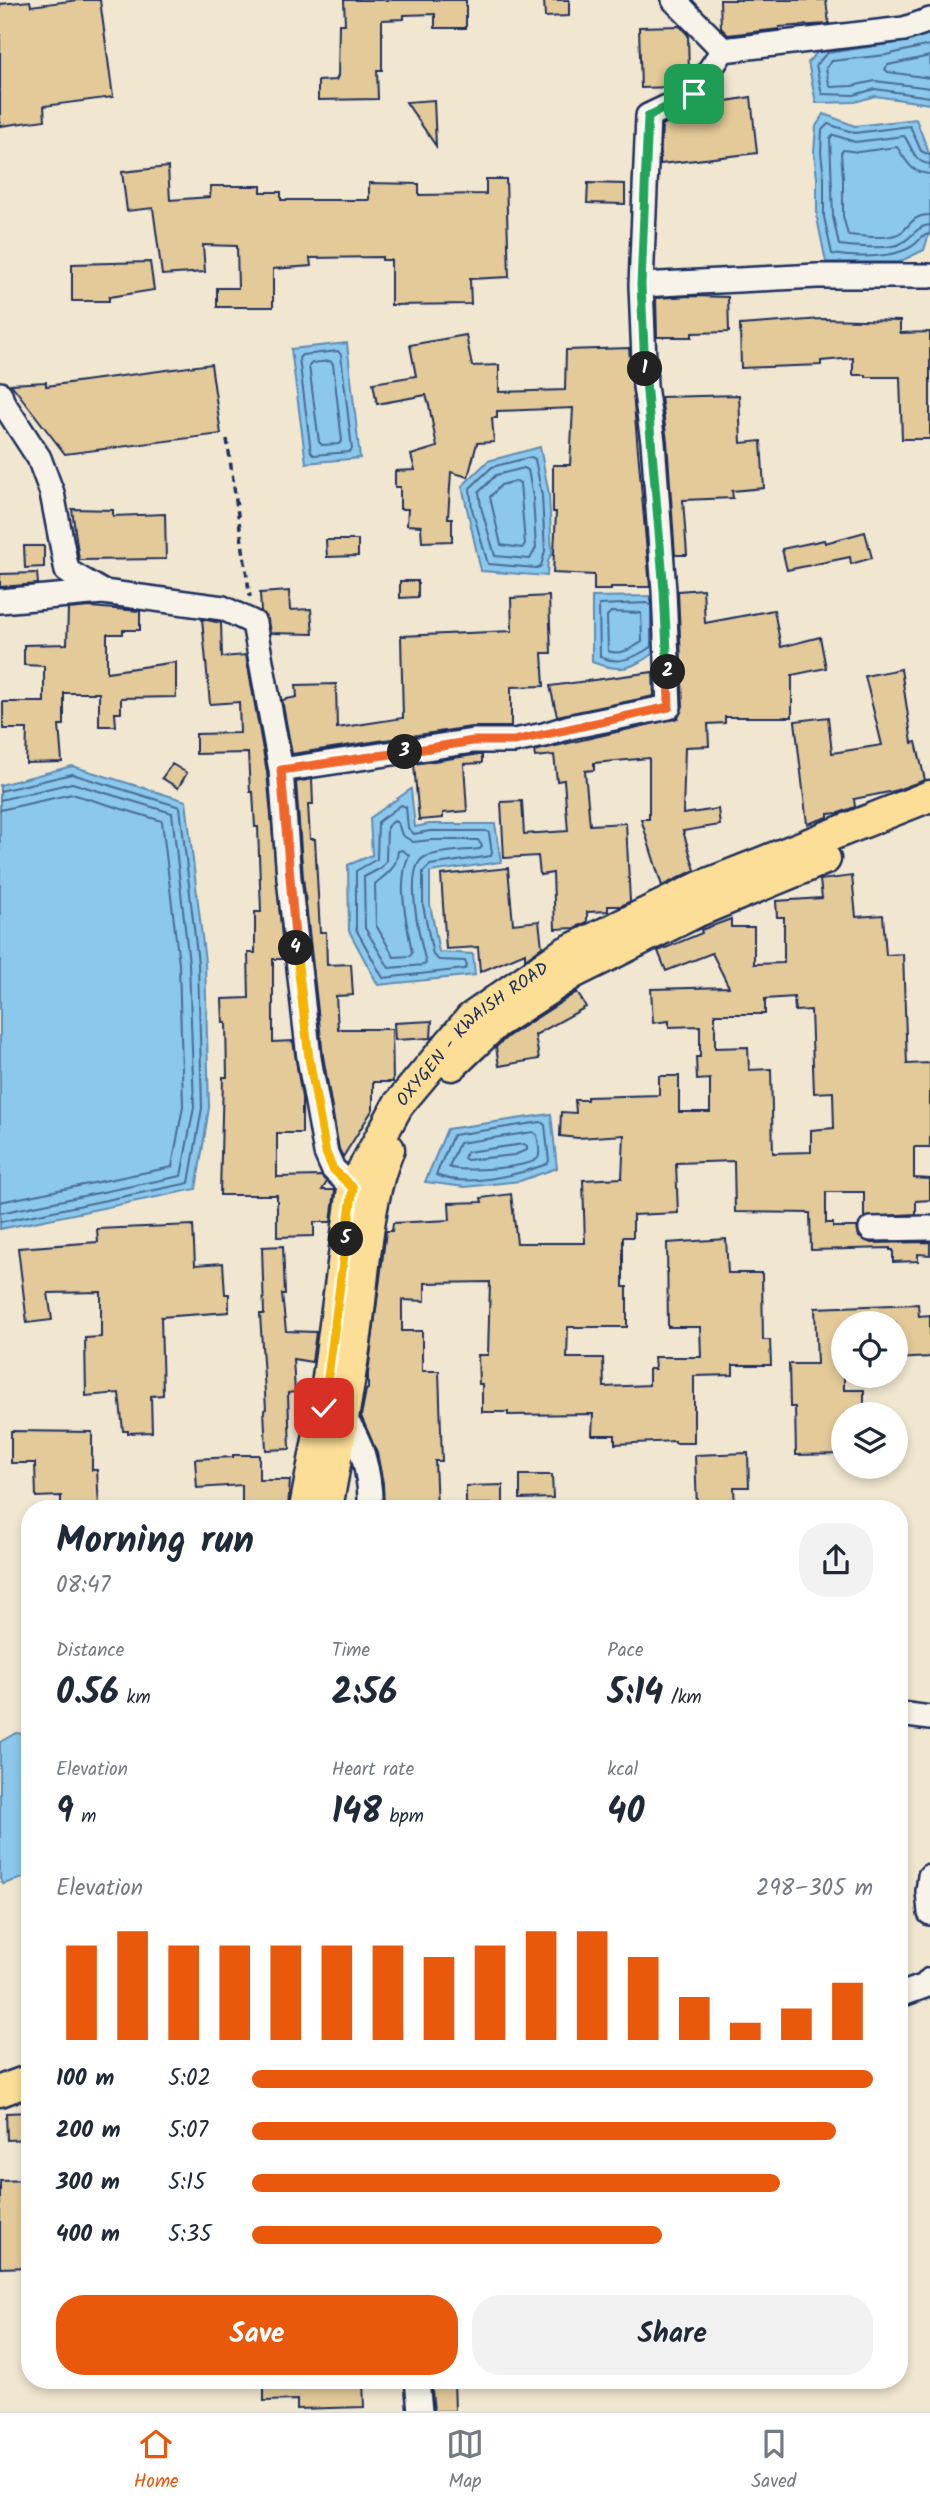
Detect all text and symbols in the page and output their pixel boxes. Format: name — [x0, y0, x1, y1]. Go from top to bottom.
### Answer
pin — [664, 64, 724, 124]
icon: arrive — [675, 75, 713, 113]
pin: 1 — [628, 352, 662, 386]
text: 1 — [642, 353, 647, 383]
pin: 2 — [650, 654, 686, 690]
text: 2 — [662, 656, 673, 686]
pin: 3 — [388, 734, 422, 770]
text: 3 — [399, 736, 410, 766]
pin: 4 — [278, 930, 314, 965]
text: 4 — [290, 932, 301, 962]
street label: OXYGEN - KWAISH ROAD — [389, 954, 556, 1114]
pin: 5 — [328, 1222, 364, 1256]
text: 5 — [341, 1223, 350, 1253]
map controls — [831, 1311, 908, 1479]
button: locate — [831, 1311, 908, 1388]
pin — [294, 1378, 354, 1438]
icon: check — [305, 1389, 343, 1427]
button: layers — [831, 1402, 908, 1479]
text: Morning run — [56, 1512, 254, 1572]
button: share — [799, 1523, 873, 1597]
text: 08:47 — [56, 1568, 110, 1604]
text: Distance — [56, 1636, 124, 1666]
text: Time — [332, 1636, 370, 1666]
text: Pace — [607, 1636, 644, 1666]
text: 0.56 — [56, 1666, 119, 1722]
text: 2:56 — [332, 1666, 397, 1722]
text: 5:14 — [607, 1666, 663, 1722]
text: km — [119, 1683, 151, 1713]
text: /km — [663, 1683, 702, 1713]
text: Elevation — [56, 1755, 128, 1785]
text: Heart rate — [332, 1755, 414, 1785]
text: kcal — [607, 1755, 638, 1785]
text: 9 — [56, 1785, 74, 1841]
text: 148 — [332, 1785, 382, 1841]
text: 40 — [607, 1785, 644, 1841]
text: m — [74, 1802, 96, 1832]
text: bpm — [382, 1802, 424, 1832]
text: Elevation — [56, 1871, 143, 1907]
text: 298–305 m — [756, 1871, 873, 1907]
text: 100 m — [56, 2061, 114, 2097]
text: 5:02 — [168, 2061, 211, 2097]
text: 200 m — [56, 2113, 121, 2149]
text: 5:07 — [168, 2113, 208, 2149]
text: 300 m — [56, 2165, 120, 2201]
text: 5:15 — [168, 2165, 206, 2201]
text: 400 m — [56, 2217, 120, 2253]
text: 5:35 — [168, 2217, 212, 2253]
button: Save — [56, 2295, 458, 2375]
button: Share — [472, 2295, 873, 2375]
tab: Home — [134, 2425, 179, 2497]
tab: Map — [446, 2425, 484, 2497]
tab: Saved — [751, 2425, 796, 2497]

